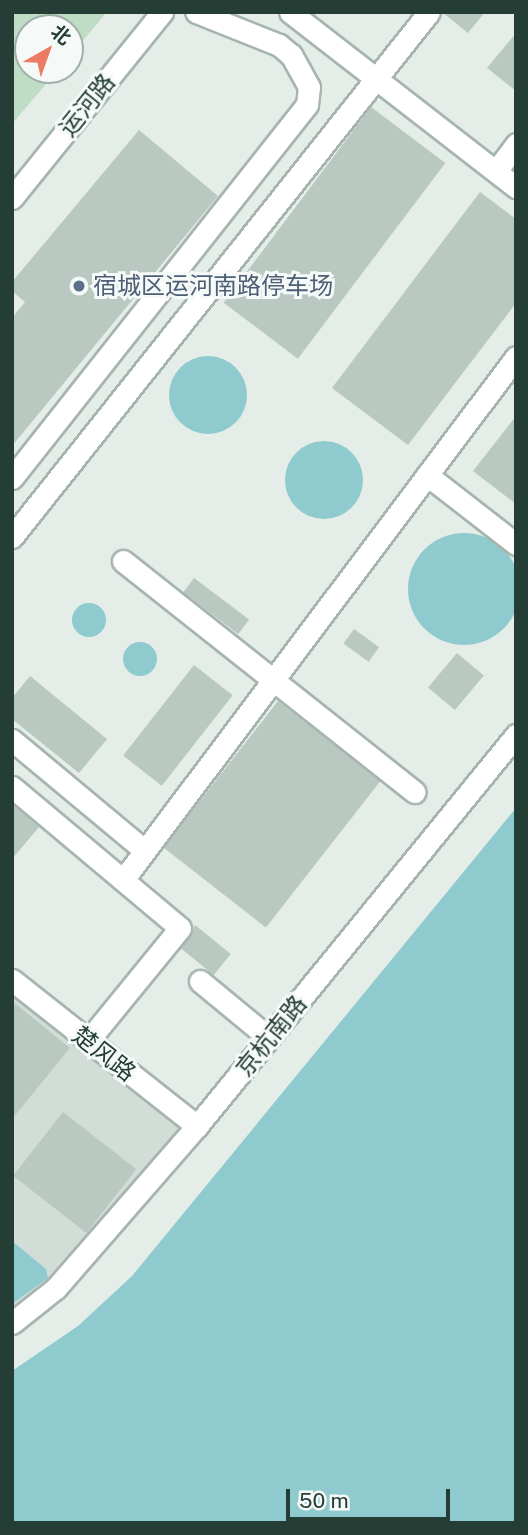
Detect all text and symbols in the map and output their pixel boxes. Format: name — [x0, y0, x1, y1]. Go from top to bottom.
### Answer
north arrow — [14, 14, 84, 84]
text: 北 — [47, 20, 76, 49]
street label: 运河路 — [53, 68, 121, 142]
place label: 宿城区运河南路停车场 — [93, 272, 333, 300]
marker: 宿城区运河南路停车场 — [71, 278, 87, 294]
street label: 京杭南路 — [230, 990, 312, 1082]
street label: 楚风路 — [67, 1020, 141, 1088]
scale bar — [290, 1476, 454, 1520]
text: 50 m — [299, 1488, 349, 1513]

